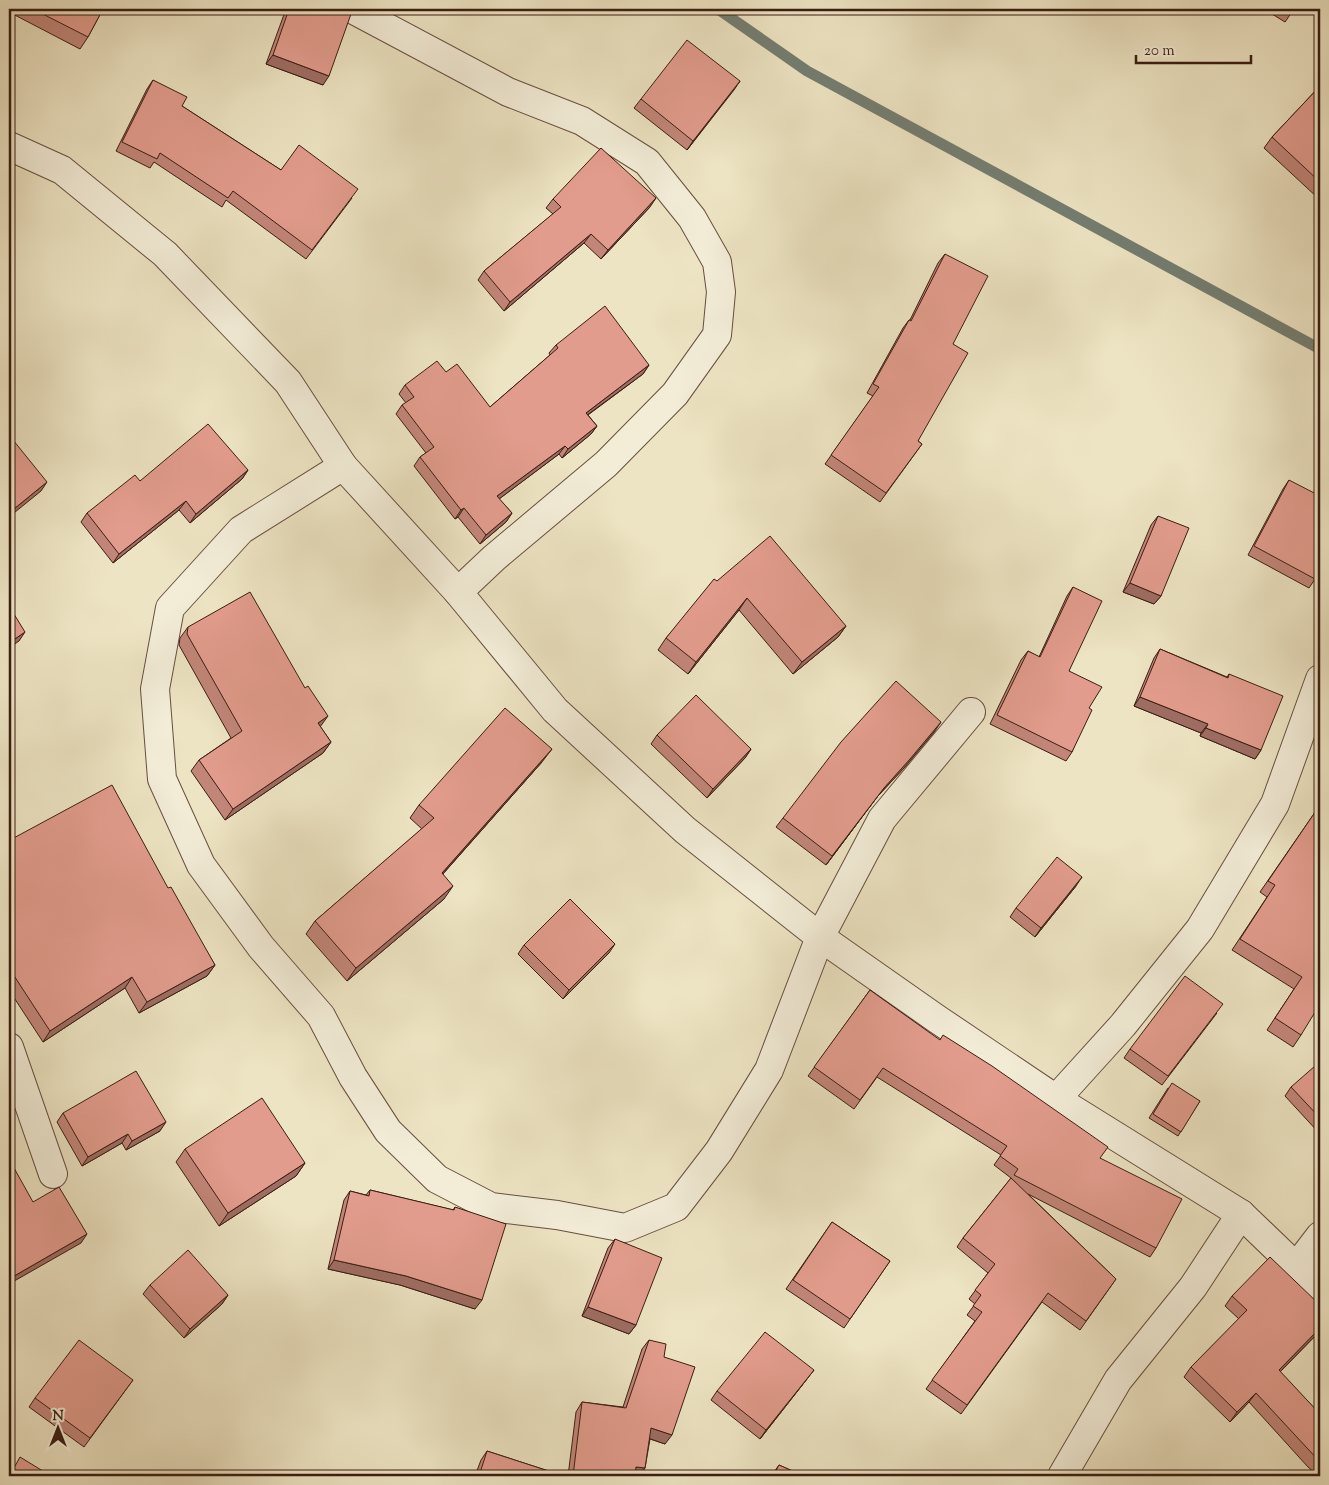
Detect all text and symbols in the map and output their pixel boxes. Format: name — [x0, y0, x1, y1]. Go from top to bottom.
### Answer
scale bar — [1136, 32, 1252, 64]
text: 20 m — [1144, 41, 1175, 62]
north arrow — [32, 1402, 82, 1452]
text: N — [52, 1407, 64, 1427]

